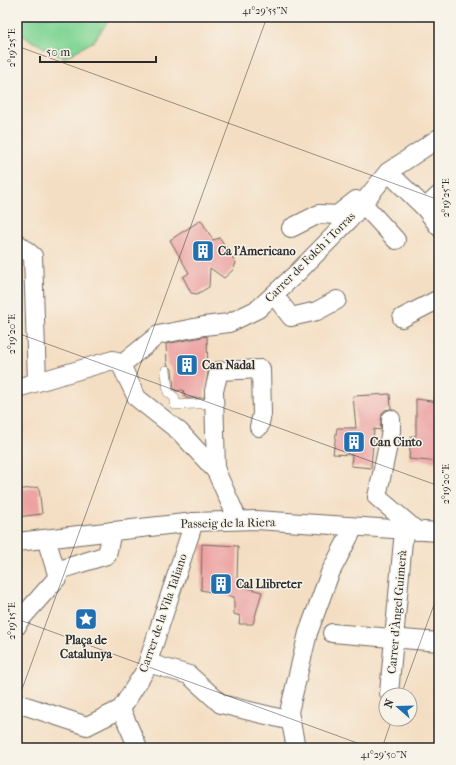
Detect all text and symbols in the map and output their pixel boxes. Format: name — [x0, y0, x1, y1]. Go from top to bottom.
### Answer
text: 41°29'55"N — [242, 5, 288, 17]
text: 2°19'25"E — [6, 28, 18, 68]
scale bar — [40, 38, 156, 64]
text: 50 m — [46, 45, 70, 59]
text: 2°19'25"E — [440, 178, 452, 218]
street label: Carrer de Folch i Torras — [262, 209, 358, 305]
building icon: Ca l'Americano — [190, 238, 216, 264]
place label: Ca l'Americano — [218, 244, 296, 258]
text: 2°19'20"E — [6, 314, 18, 354]
building icon: Can Nadal — [174, 352, 200, 378]
place label: Can Nadal — [202, 358, 256, 372]
building icon: Can Cinto — [341, 429, 367, 455]
place label: Can Cinto — [370, 435, 422, 449]
text: 2°19'20"E — [440, 464, 452, 504]
street label: Passeig de la Riera — [180, 515, 276, 531]
street label: Carrer d'Àngel Guimerà — [384, 549, 409, 674]
street label: Carrer de la Vila Taliano — [136, 552, 190, 674]
building icon: Cal Llibreter — [208, 571, 234, 597]
place label: Cal Llibreter — [236, 577, 303, 591]
text: 2°19'15"E — [6, 602, 18, 640]
place icon: Plaça de Catalunya — [73, 606, 99, 632]
place label: Plaça de Catalunya — [60, 633, 112, 662]
north arrow — [378, 687, 418, 727]
text: N — [382, 697, 397, 710]
text: 41°29'50"N — [361, 749, 408, 761]

